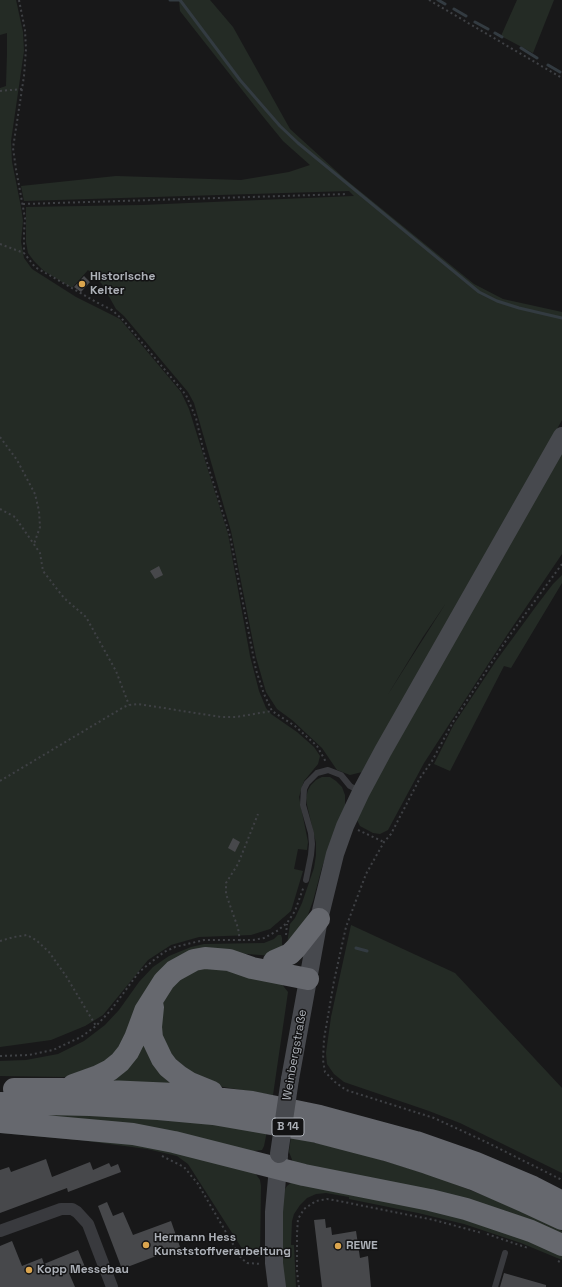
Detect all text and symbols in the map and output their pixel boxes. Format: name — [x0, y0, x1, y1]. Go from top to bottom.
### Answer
place label: Historische Kelter — [90, 270, 155, 298]
marker: Historische Kelter — [77, 279, 87, 289]
street label: Weinbergstraße — [280, 1008, 310, 1102]
road number: B 14 — [272, 1118, 304, 1136]
place label: Hermann Hess Kunststoffverarbeitung — [154, 1231, 291, 1259]
place label: REWE — [346, 1239, 378, 1253]
marker: Hermann Hess Kunststoffverarbeitung — [141, 1240, 151, 1250]
marker: REWE — [333, 1241, 343, 1251]
place label: Kopp Messebau — [37, 1263, 129, 1277]
marker: Kopp Messebau — [24, 1265, 34, 1275]

